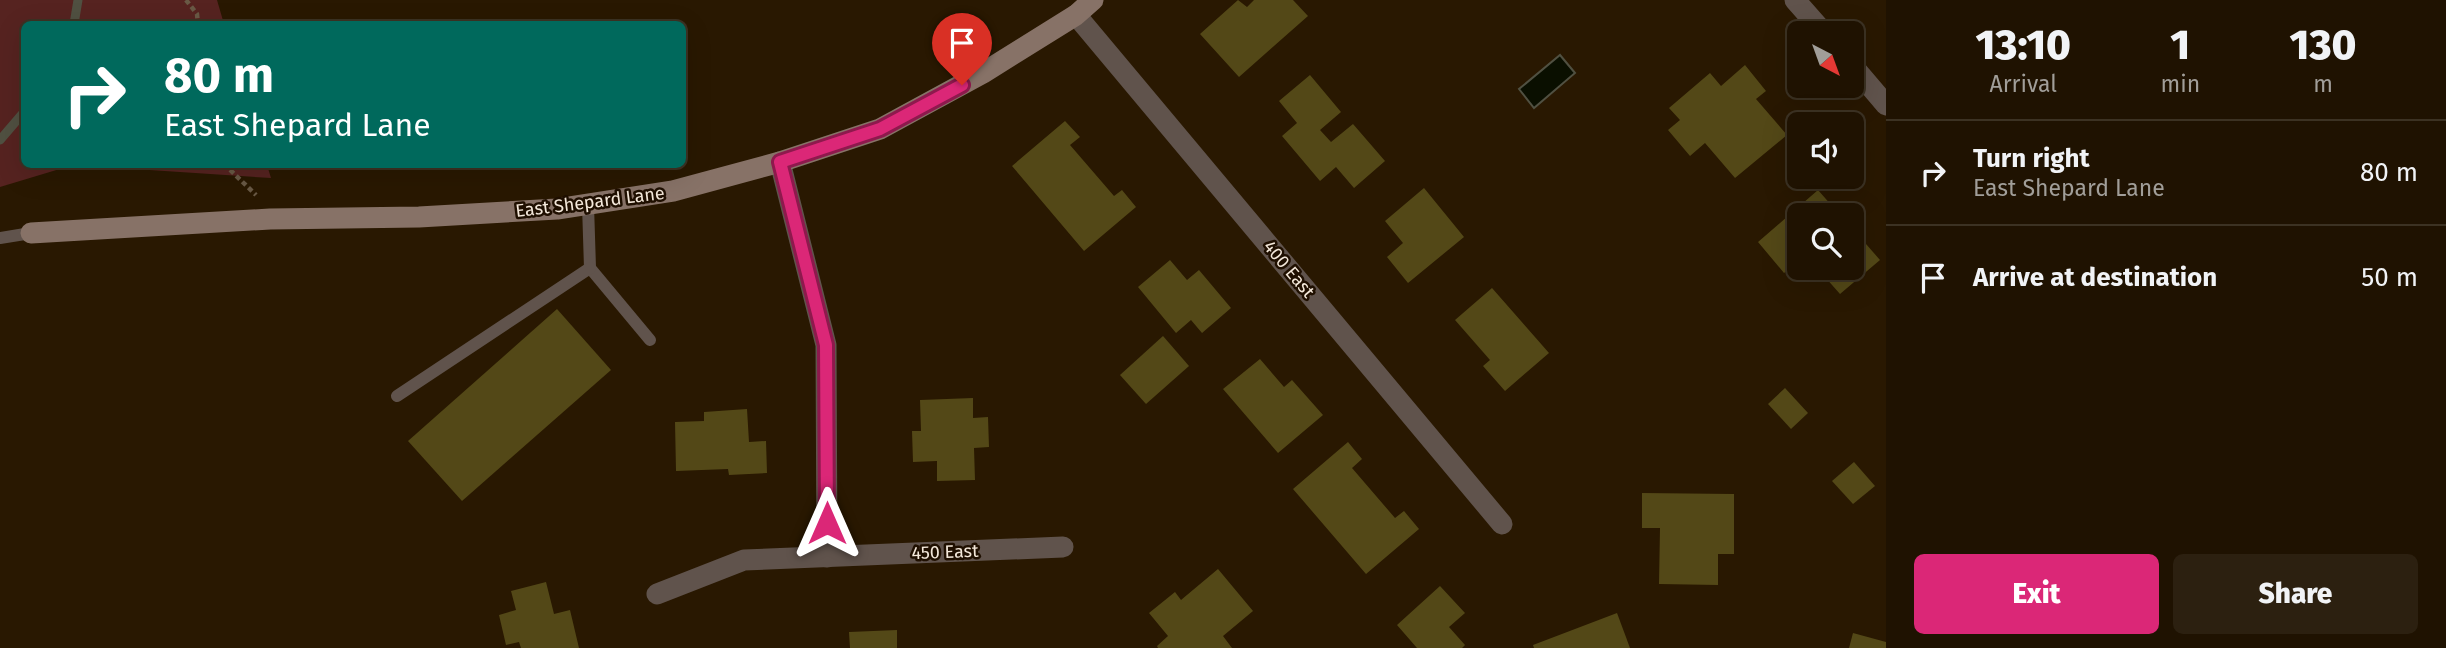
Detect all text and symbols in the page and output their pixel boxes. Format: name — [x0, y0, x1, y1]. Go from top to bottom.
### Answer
pin — [932, 13, 992, 85]
text: 13:10 — [1975, 20, 2071, 70]
text: 1 — [2170, 20, 2190, 70]
text: 130 — [2290, 20, 2357, 70]
north arrow — [1787, 21, 1864, 98]
map controls — [1787, 21, 1864, 280]
icon: arrive — [943, 24, 981, 62]
text: 80 m — [164, 46, 274, 105]
icon: right — [49, 49, 140, 140]
text: Arrival — [1990, 70, 2057, 98]
text: min — [2160, 70, 2200, 98]
text: m — [2313, 70, 2333, 98]
text: East Shepard Lane — [164, 106, 431, 144]
button: sound — [1787, 112, 1864, 189]
text: Turn right — [1973, 143, 2090, 174]
icon: right — [1914, 154, 1952, 192]
text: 80 m — [2360, 157, 2418, 188]
text: East Shepard Lane — [1973, 174, 2165, 202]
street label: East Shepard Lane — [514, 182, 666, 222]
button: search — [1787, 203, 1864, 280]
street label: 400 East — [1259, 236, 1320, 303]
icon: arrive — [1914, 259, 1952, 297]
text: Arrive at destination — [1973, 262, 2217, 293]
text: 50 m — [2361, 262, 2418, 293]
position arrow — [790, 486, 864, 560]
street label: 450 East — [911, 540, 979, 564]
button: Exit — [1914, 554, 2159, 634]
button: Share — [2173, 554, 2418, 634]

